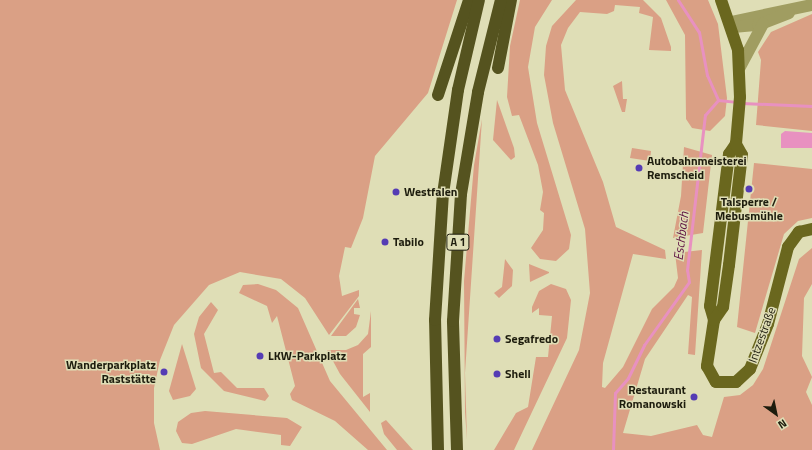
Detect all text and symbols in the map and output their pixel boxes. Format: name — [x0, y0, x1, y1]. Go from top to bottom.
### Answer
place label: Autobahnmeisterei Remscheid — [647, 154, 747, 182]
marker: Autobahnmeisterei Remscheid — [634, 163, 644, 173]
marker: Talsperre / Mebusmühle — [744, 184, 754, 194]
place label: Westfalen — [404, 185, 457, 199]
marker: Westfalen — [391, 187, 401, 197]
place label: Talsperre / Mebusmühle — [715, 195, 783, 223]
water label: Eschbach — [670, 211, 692, 261]
road number: A 1 — [446, 233, 470, 251]
place label: Tabilo — [393, 235, 424, 249]
marker: Tabilo — [380, 237, 390, 247]
street label: Intzestraße — [745, 305, 779, 365]
place label: Segafredo — [505, 332, 558, 346]
marker: Segafredo — [492, 334, 502, 344]
place label: LKW-Parkplatz — [268, 349, 346, 363]
marker: LKW-Parkplatz — [255, 351, 265, 361]
place label: Wanderparkplatz Raststätte — [66, 358, 156, 386]
marker: Wanderparkplatz Raststätte — [159, 367, 169, 377]
place label: Shell — [505, 367, 531, 381]
marker: Shell — [492, 369, 502, 379]
place label: Restaurant Romanowski — [619, 383, 686, 411]
marker: Restaurant Romanowski — [689, 392, 699, 402]
north arrow — [756, 394, 796, 434]
text: N — [775, 415, 790, 433]

